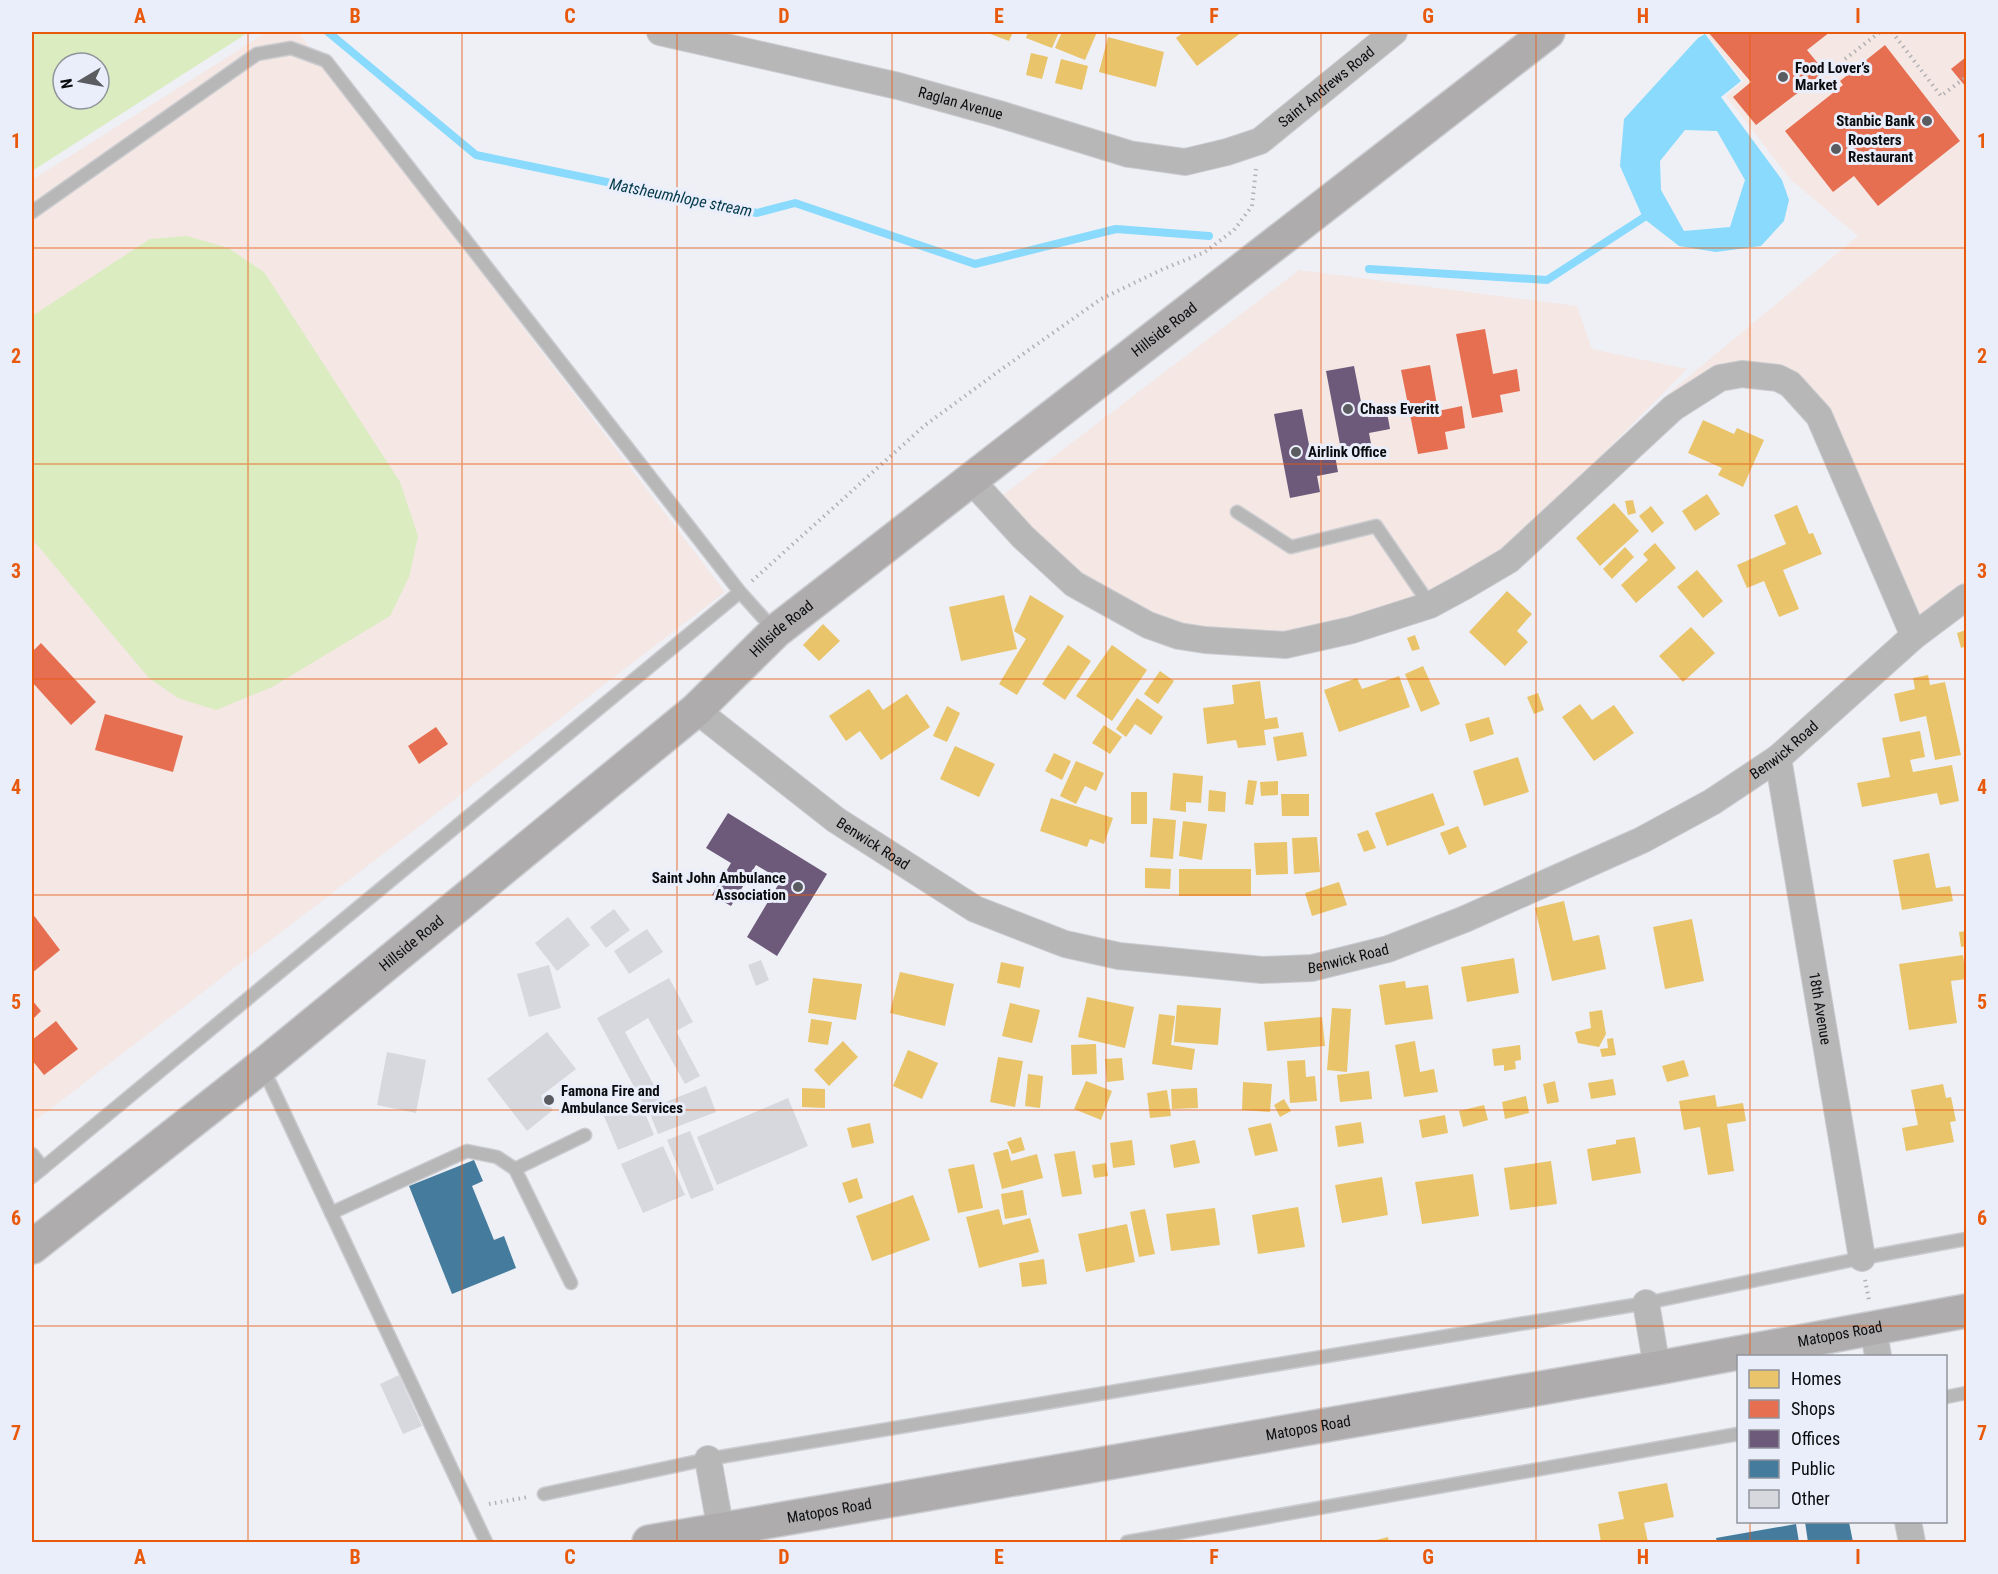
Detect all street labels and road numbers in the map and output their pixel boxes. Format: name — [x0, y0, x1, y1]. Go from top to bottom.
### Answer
street label: Saint Andrews Road — [1275, 43, 1378, 131]
street label: Raglan Avenue — [916, 83, 1005, 124]
street label: Hillside Road — [1128, 299, 1201, 361]
street label: Hillside Road — [746, 597, 817, 661]
street label: Benwick Road — [1746, 717, 1822, 783]
street label: Benwick Road — [833, 814, 913, 874]
street label: Hillside Road — [376, 912, 447, 975]
street label: Benwick Road — [1307, 940, 1391, 977]
street label: 18th Avenue — [1805, 971, 1835, 1046]
street label: Matopos Road — [1796, 1318, 1884, 1351]
street label: Matopos Road — [1264, 1412, 1352, 1444]
street label: Matopos Road — [786, 1495, 873, 1527]

